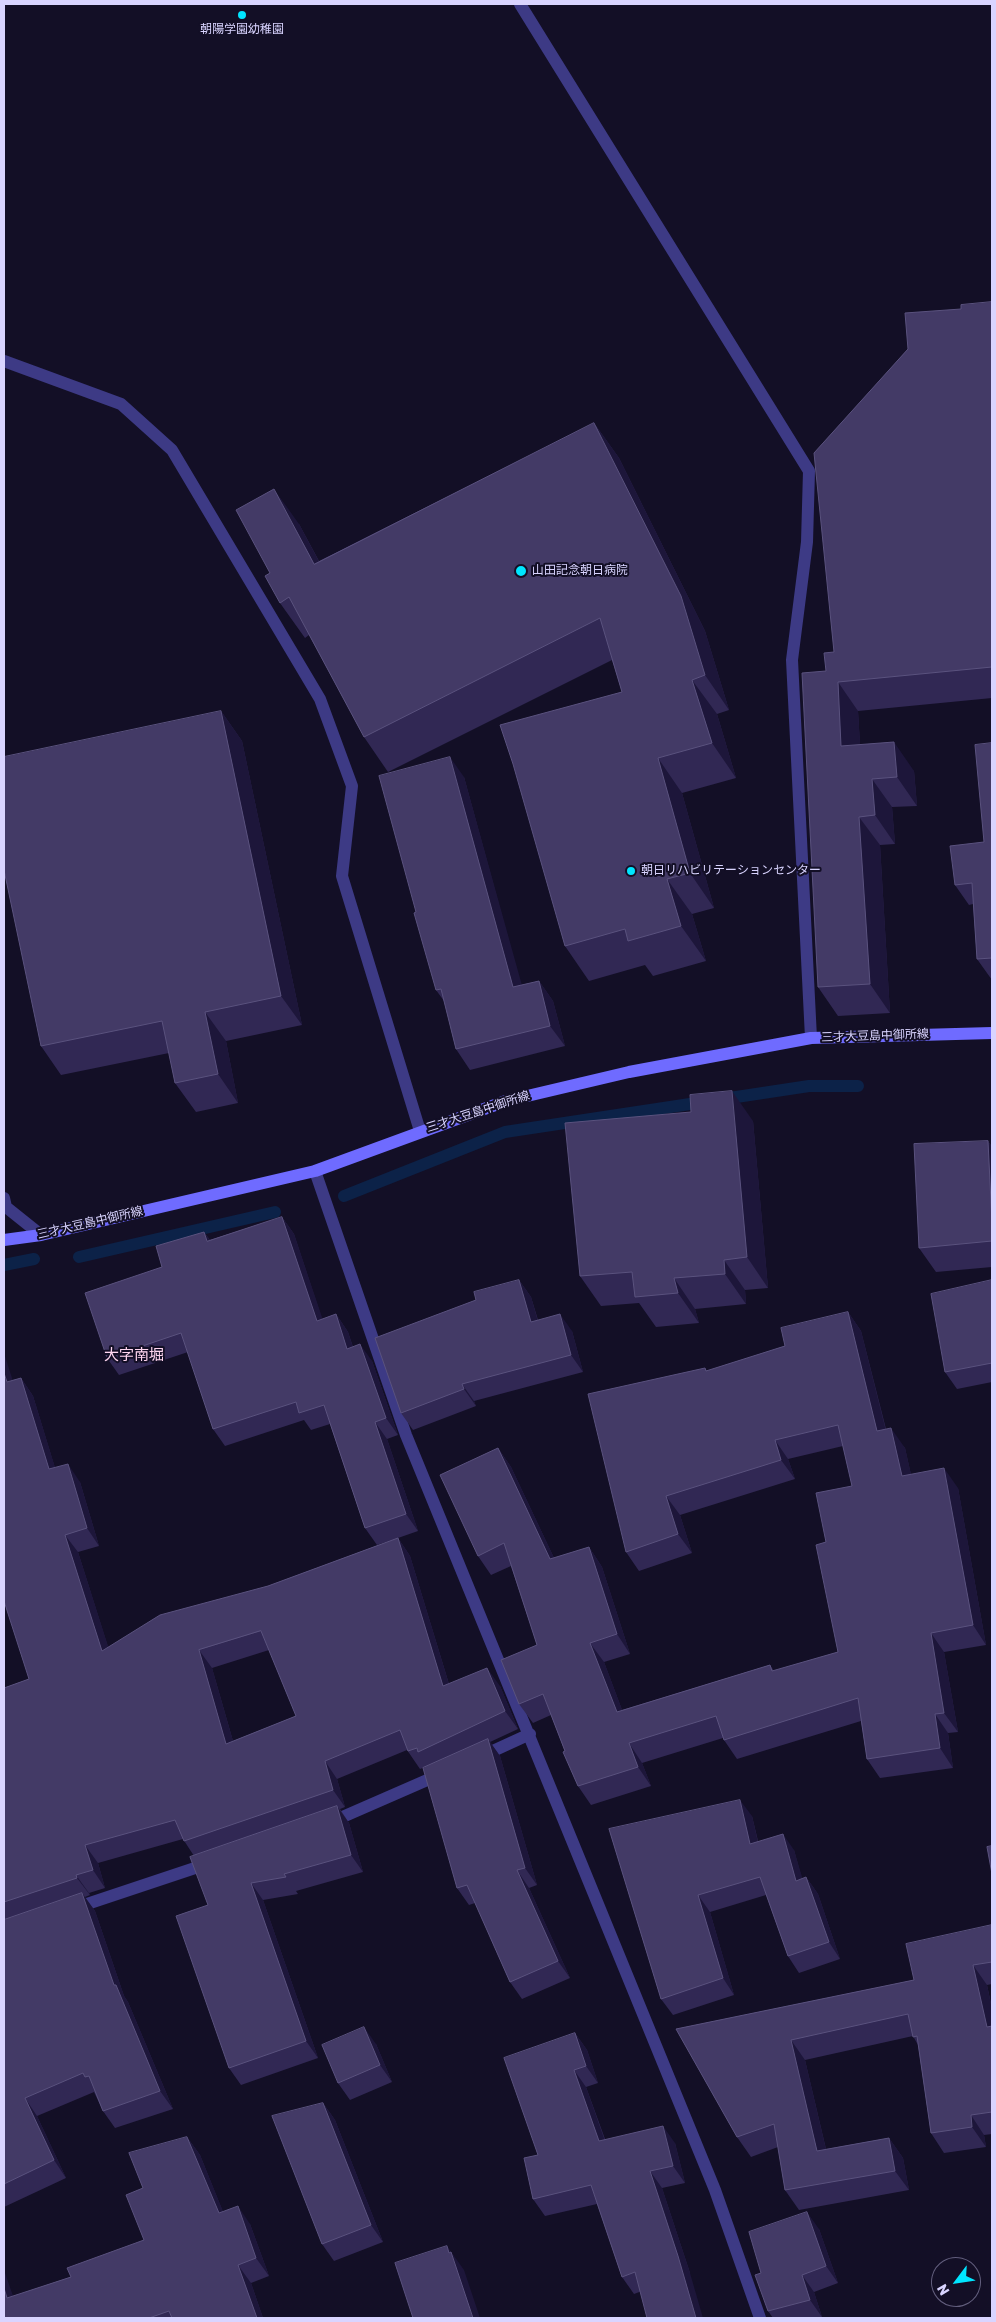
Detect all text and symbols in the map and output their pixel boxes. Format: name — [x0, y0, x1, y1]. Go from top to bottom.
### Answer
marker: 朝陽学園幼稚園 — [236, 9, 248, 21]
place label: 朝陽学園幼稚園 — [200, 23, 284, 37]
marker: 山田記念朝日病院 — [514, 564, 528, 578]
place label: 山田記念朝日病院 — [532, 564, 628, 578]
place label: 朝日リハビリテーションセンター — [641, 864, 821, 878]
marker: 朝日リハビリテーションセンター — [625, 865, 637, 877]
street label: 三才大豆島中御所線 — [821, 1027, 929, 1045]
street label: 三才大豆島中御所線 — [424, 1088, 532, 1136]
street label: 三才大豆島中御所線 — [36, 1204, 144, 1242]
district label: 大字南堀 — [104, 1347, 164, 1365]
north arrow — [931, 2257, 981, 2307]
text: N — [934, 2281, 953, 2298]

